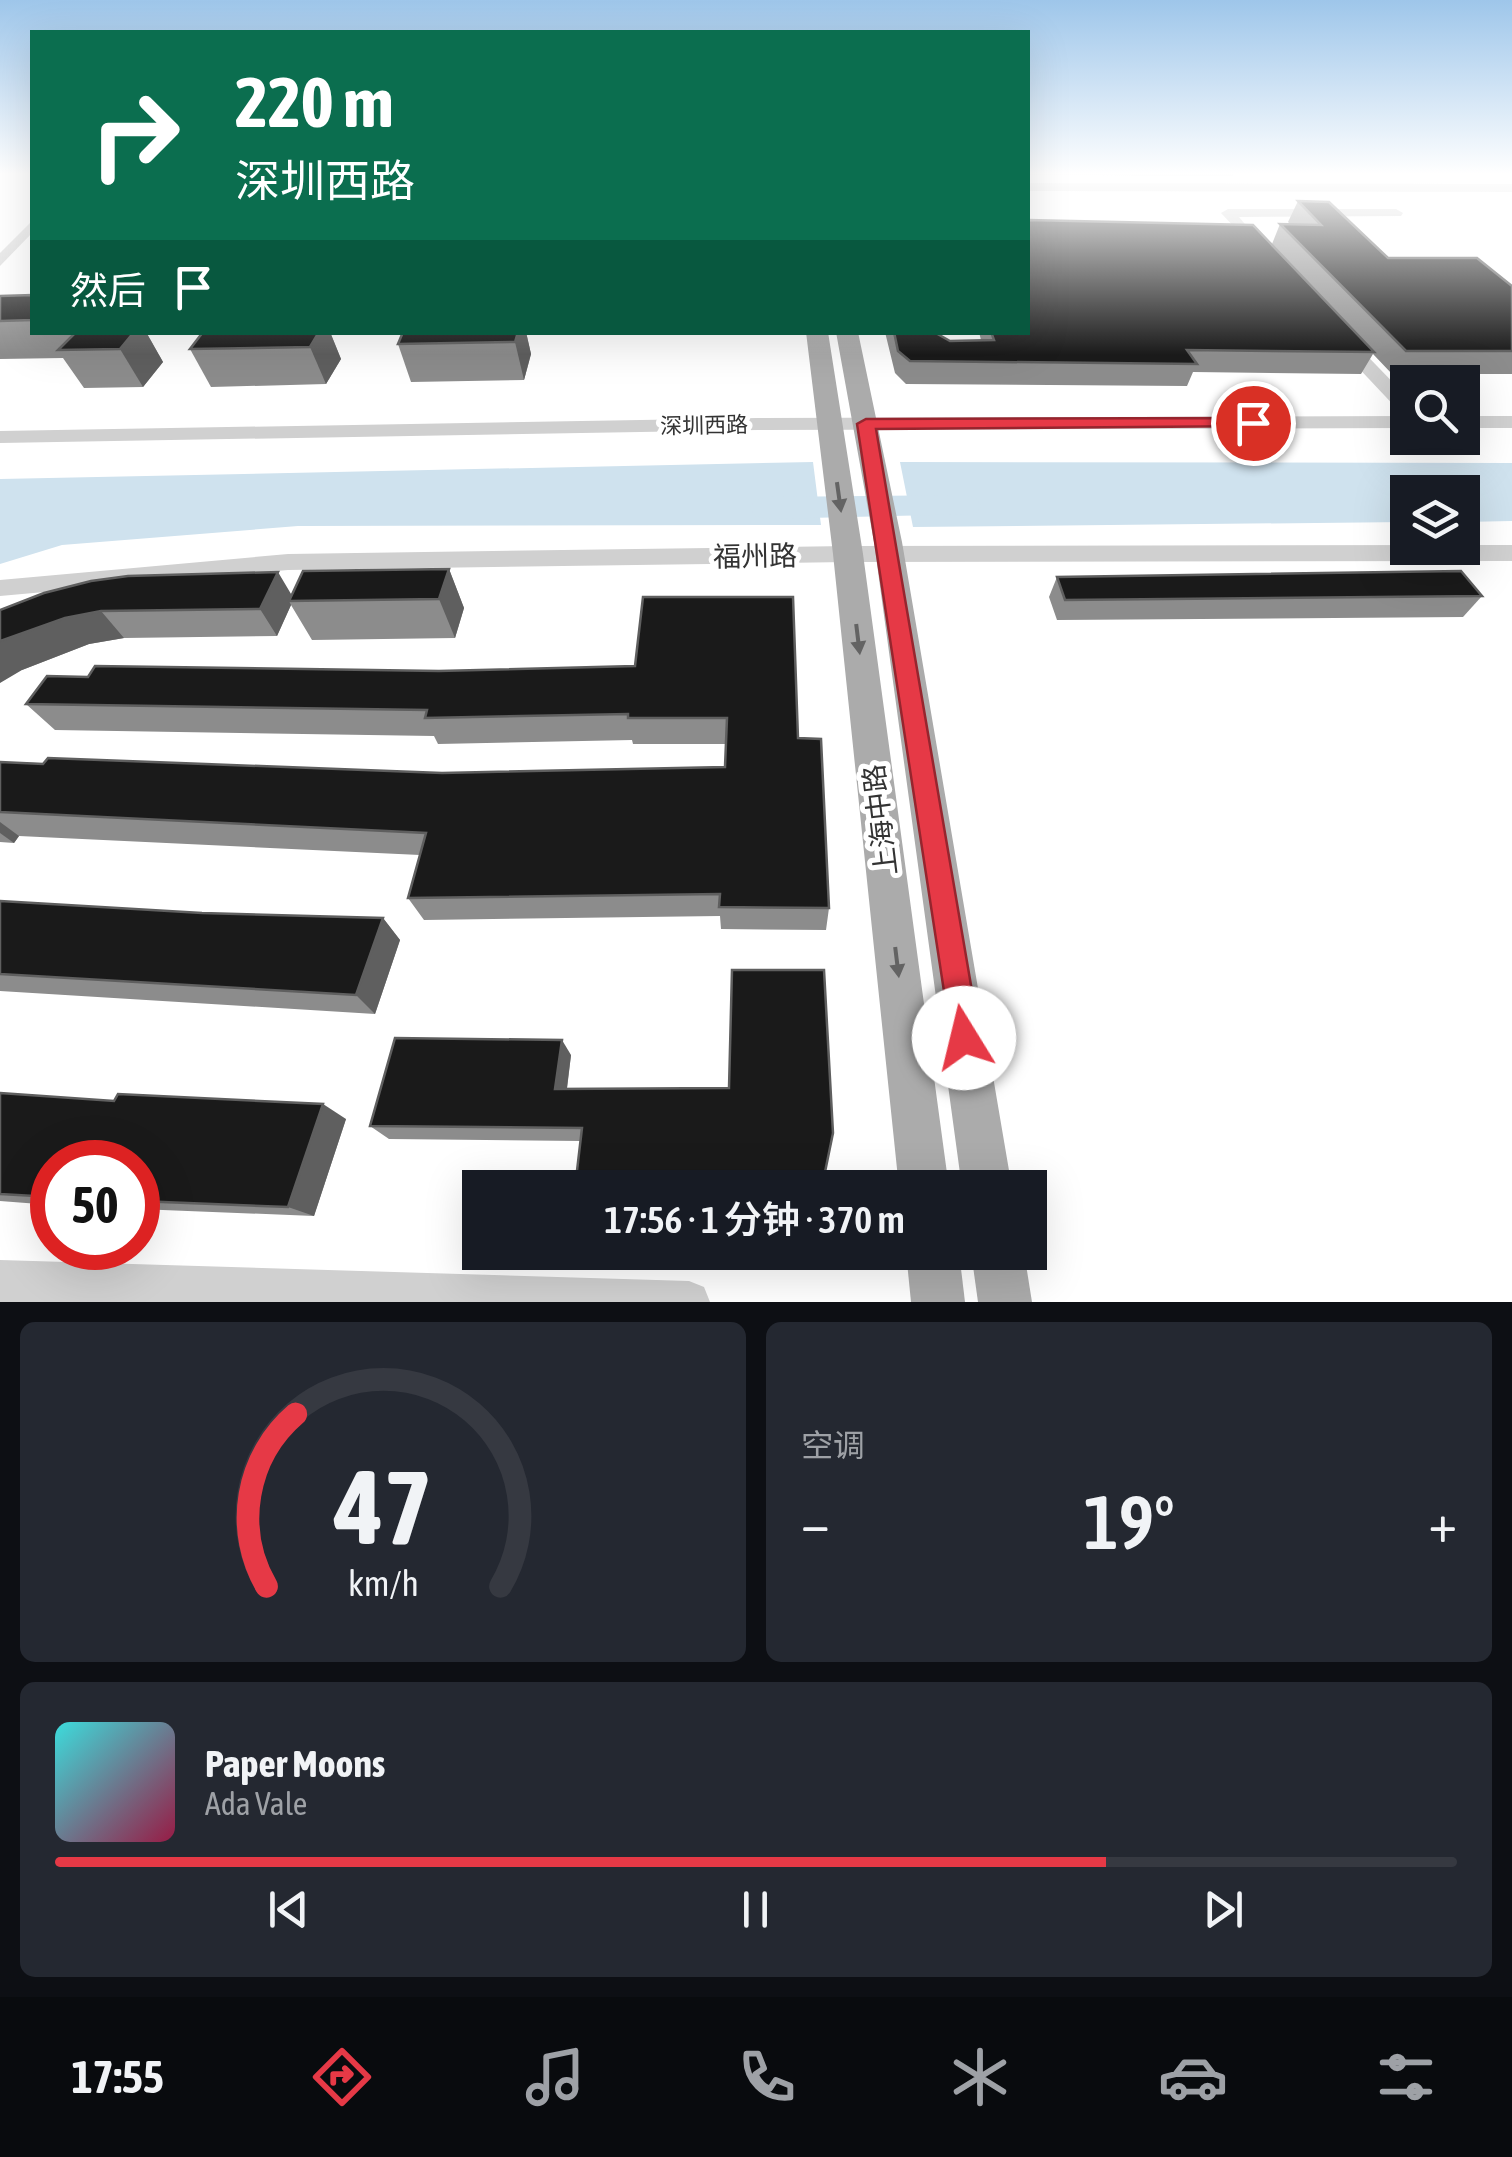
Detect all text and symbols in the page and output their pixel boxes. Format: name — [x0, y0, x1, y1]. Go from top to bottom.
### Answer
text: 220 m — [235, 62, 394, 142]
icon: right — [70, 70, 200, 200]
text: 深圳西路 — [235, 155, 415, 207]
icon: arrive — [166, 260, 221, 315]
text: 然后 — [70, 269, 146, 312]
map controls — [1390, 365, 1480, 565]
button: search — [1390, 365, 1480, 455]
pin — [1211, 381, 1296, 466]
icon: arrive — [1226, 396, 1281, 451]
street label: 深圳西路 — [660, 411, 748, 439]
button: layers — [1390, 475, 1480, 565]
one-way arrow — [832, 482, 848, 514]
street label: 福州路 — [713, 539, 797, 573]
one-way arrow — [850, 624, 866, 655]
street label: 上海中路 — [857, 762, 903, 878]
one-way arrow — [889, 946, 905, 978]
position arrow — [912, 986, 1016, 1090]
speed limit sign: 50 — [30, 1140, 160, 1270]
text: 17:56 · 1 分钟 · 370 m — [604, 1198, 905, 1241]
text: 空调 — [801, 1427, 865, 1464]
text: 47 — [333, 1447, 432, 1566]
text: 19° — [1083, 1479, 1175, 1565]
text: − — [801, 1491, 830, 1554]
text: + — [1428, 1491, 1457, 1554]
text: km/h — [348, 1563, 418, 1604]
text: Paper Moons — [205, 1742, 385, 1785]
text: Ada Vale — [205, 1785, 307, 1822]
icon: previous — [261, 1882, 316, 1937]
icon: pause — [728, 1882, 783, 1937]
icon: next — [1196, 1882, 1251, 1937]
icon: directions — [307, 2042, 377, 2112]
icon: music — [520, 2042, 590, 2112]
icon: phone — [732, 2042, 802, 2112]
icon: climate — [945, 2042, 1015, 2112]
icon: car — [1158, 2042, 1228, 2112]
icon: filters — [1371, 2042, 1441, 2112]
text: 17:55 — [71, 2051, 164, 2103]

